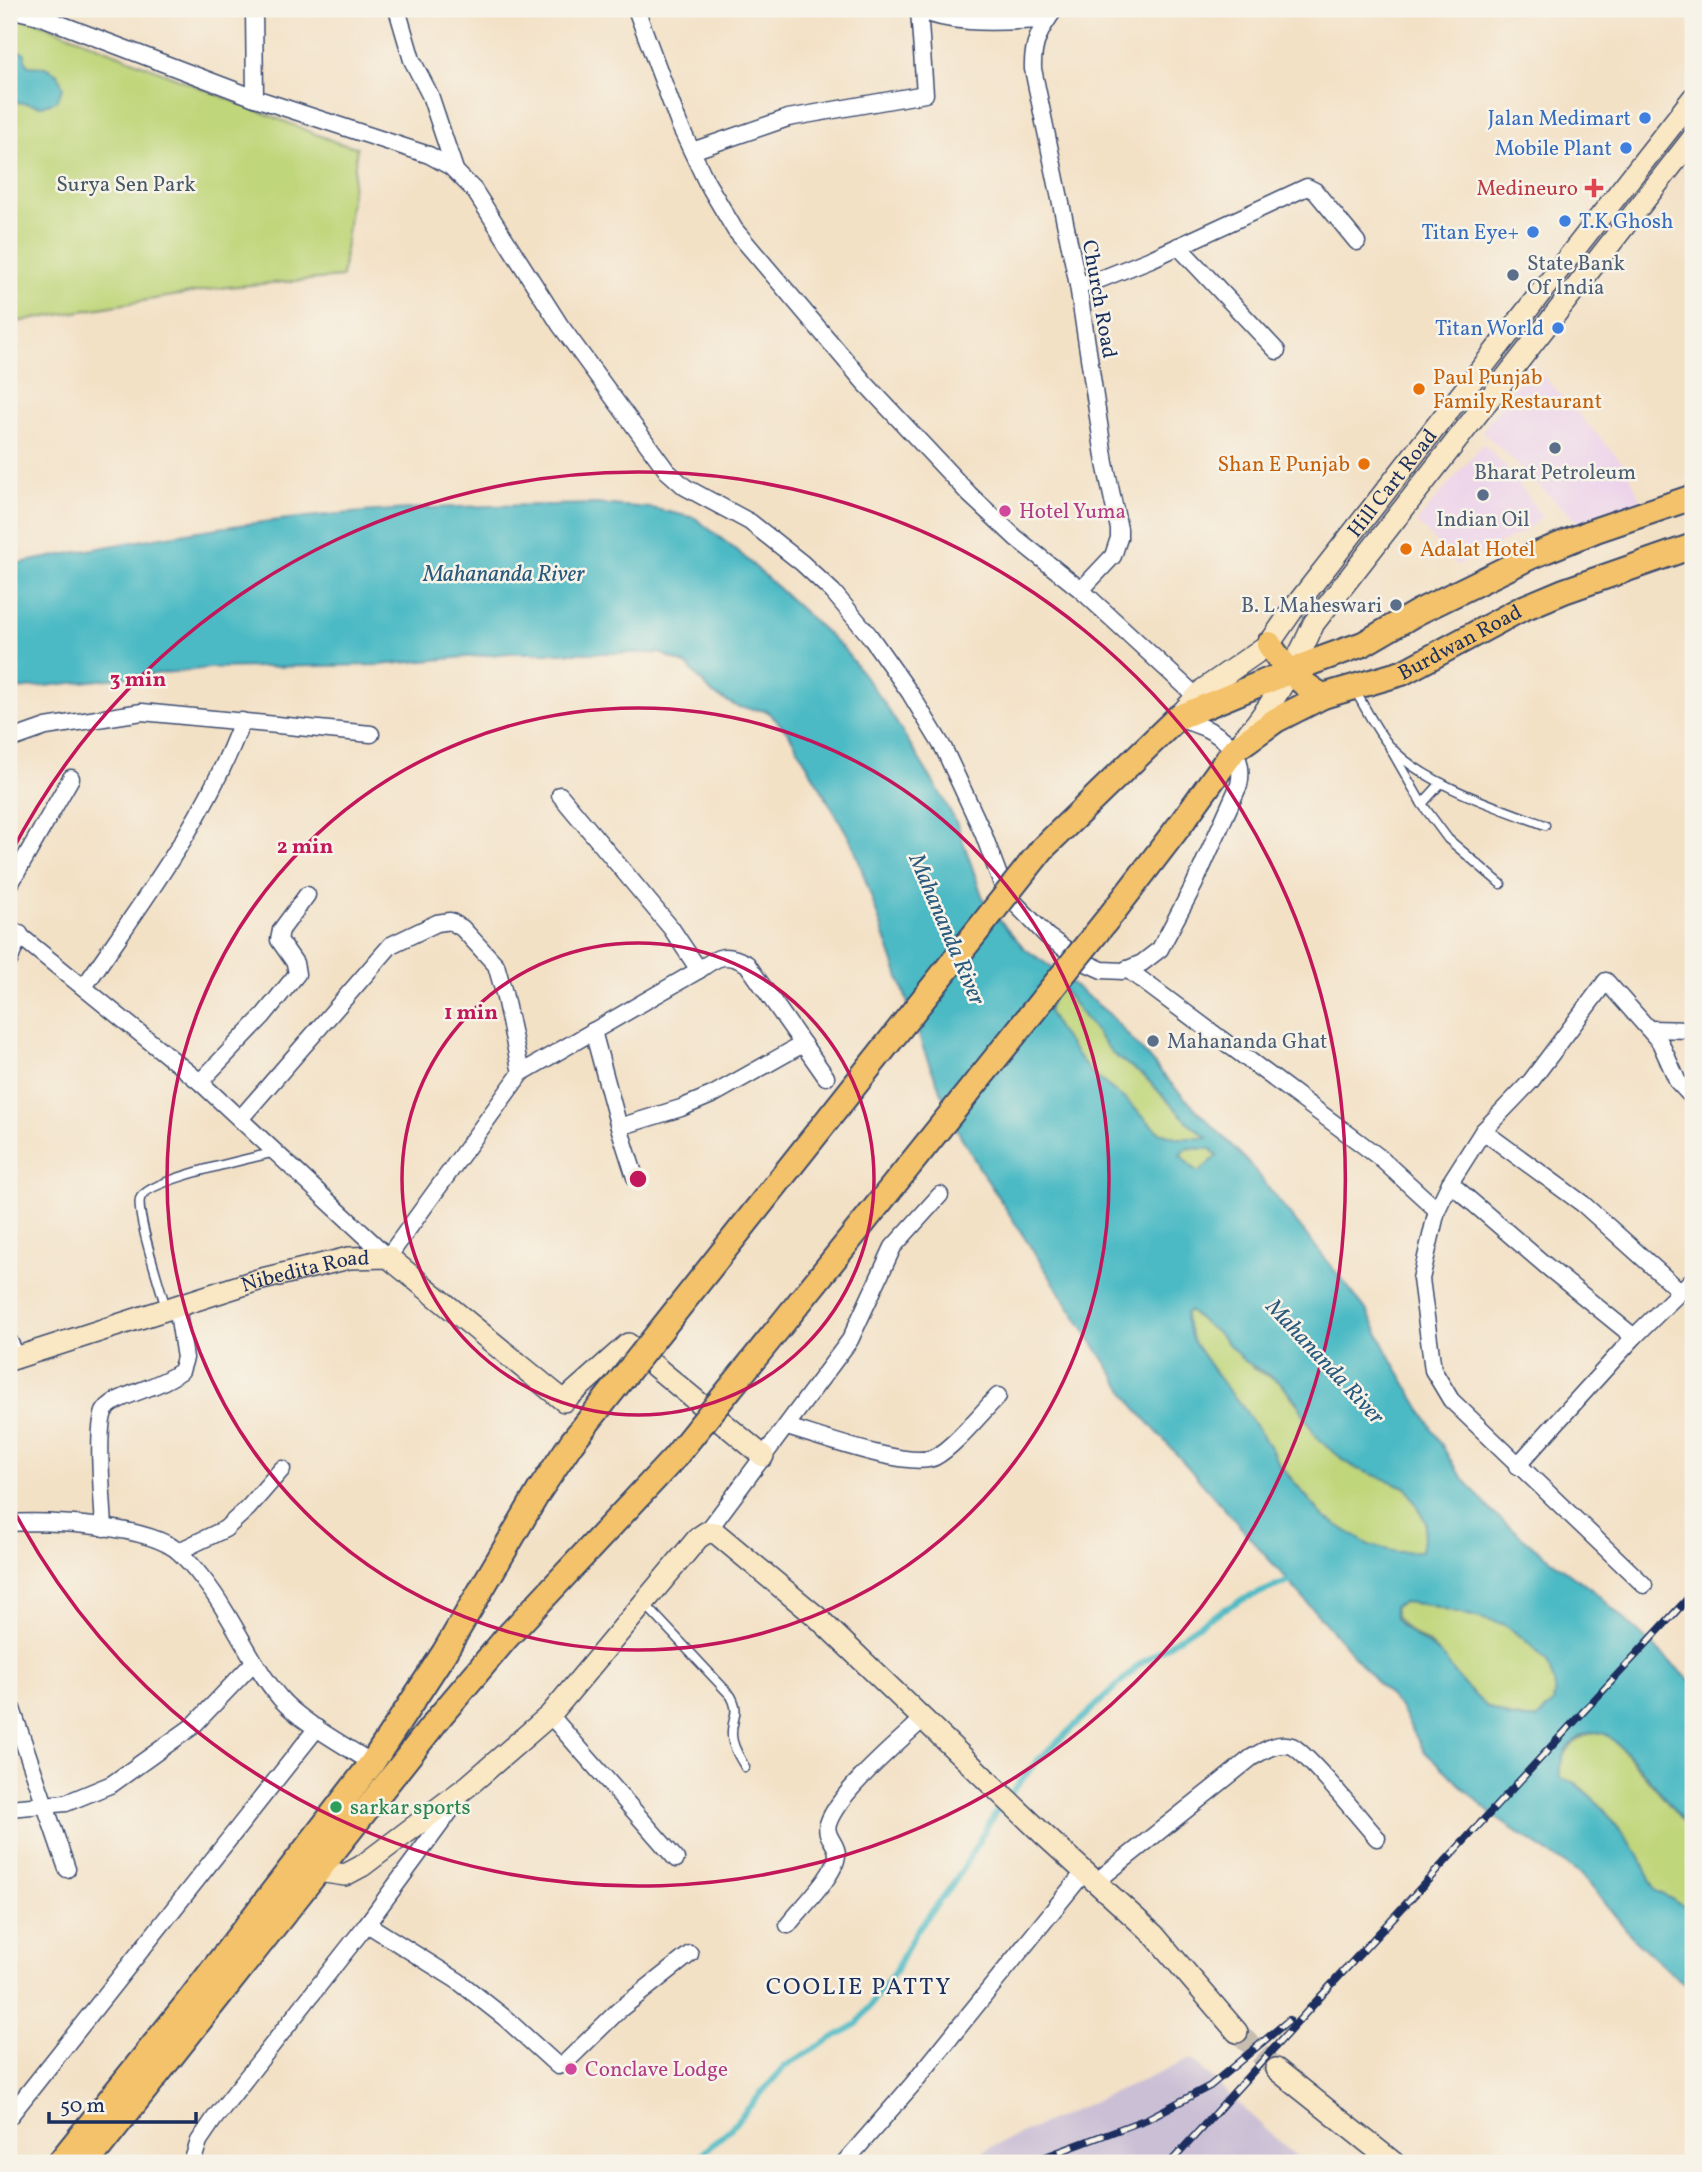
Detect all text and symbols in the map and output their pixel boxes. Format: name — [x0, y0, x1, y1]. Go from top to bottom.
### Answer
place label: Jalan Medimart — [1488, 105, 1631, 134]
marker: Jalan Medimart — [1637, 110, 1653, 126]
place label: Mobile Plant — [1495, 135, 1612, 164]
marker: Mobile Plant — [1618, 140, 1634, 156]
park label: Surya Sen Park — [56, 171, 196, 200]
place label: Medineuro — [1476, 175, 1578, 204]
marker: Medineuro — [1584, 178, 1604, 198]
place label: T.K Ghosh — [1579, 208, 1674, 237]
marker: T.K Ghosh — [1557, 213, 1573, 229]
place label: Titan Eye+ — [1422, 219, 1519, 248]
marker: Titan Eye+ — [1525, 224, 1541, 240]
street label: Church Road — [1074, 238, 1123, 361]
place label: State Bank Of India — [1527, 250, 1625, 303]
marker: State Bank Of India — [1505, 267, 1521, 283]
place label: Titan World — [1435, 315, 1544, 344]
marker: Titan World — [1550, 320, 1566, 336]
place label: Paul Punjab Family Restaurant — [1433, 364, 1602, 417]
marker: Paul Punjab Family Restaurant — [1411, 381, 1427, 397]
street label: Hill Cart Road — [1341, 423, 1445, 544]
marker: Bharat Petroleum — [1547, 440, 1563, 456]
place label: Shan E Punjab — [1217, 451, 1350, 480]
marker: Shan E Punjab — [1356, 456, 1372, 472]
place label: Bharat Petroleum — [1474, 459, 1636, 488]
marker: Indian Oil — [1475, 487, 1491, 503]
place label: Hotel Yuma — [1019, 498, 1126, 527]
marker: Hotel Yuma — [997, 503, 1013, 519]
place label: Indian Oil — [1436, 506, 1530, 535]
place label: Adalat Hotel — [1420, 536, 1535, 565]
marker: Adalat Hotel — [1398, 541, 1414, 557]
water label: Mahananda River — [422, 559, 585, 591]
place label: B. L Maheswari — [1241, 592, 1382, 621]
marker: B. L Maheswari — [1388, 597, 1404, 613]
street label: Burdwan Road — [1393, 598, 1527, 688]
text: 3 min — [110, 666, 166, 695]
text: 2 min — [277, 833, 333, 862]
water label: Mahananda River — [899, 848, 993, 1011]
text: 1 min — [444, 999, 498, 1028]
place label: Mahananda Ghat — [1167, 1028, 1327, 1057]
marker: Mahananda Ghat — [1145, 1033, 1161, 1049]
centre of rings — [626, 1167, 650, 1191]
street label: Nibedita Road — [238, 1244, 370, 1300]
water label: Mahananda River — [1257, 1292, 1392, 1433]
place label: sarkar sports — [350, 1794, 471, 1823]
marker: sarkar sports — [328, 1799, 344, 1815]
district label: COOLIE PATTY — [766, 1971, 952, 2005]
place label: Conclave Lodge — [585, 2056, 728, 2085]
marker: Conclave Lodge — [563, 2061, 579, 2077]
scale bar — [49, 2081, 196, 2125]
text: 50 m — [60, 2092, 105, 2121]

